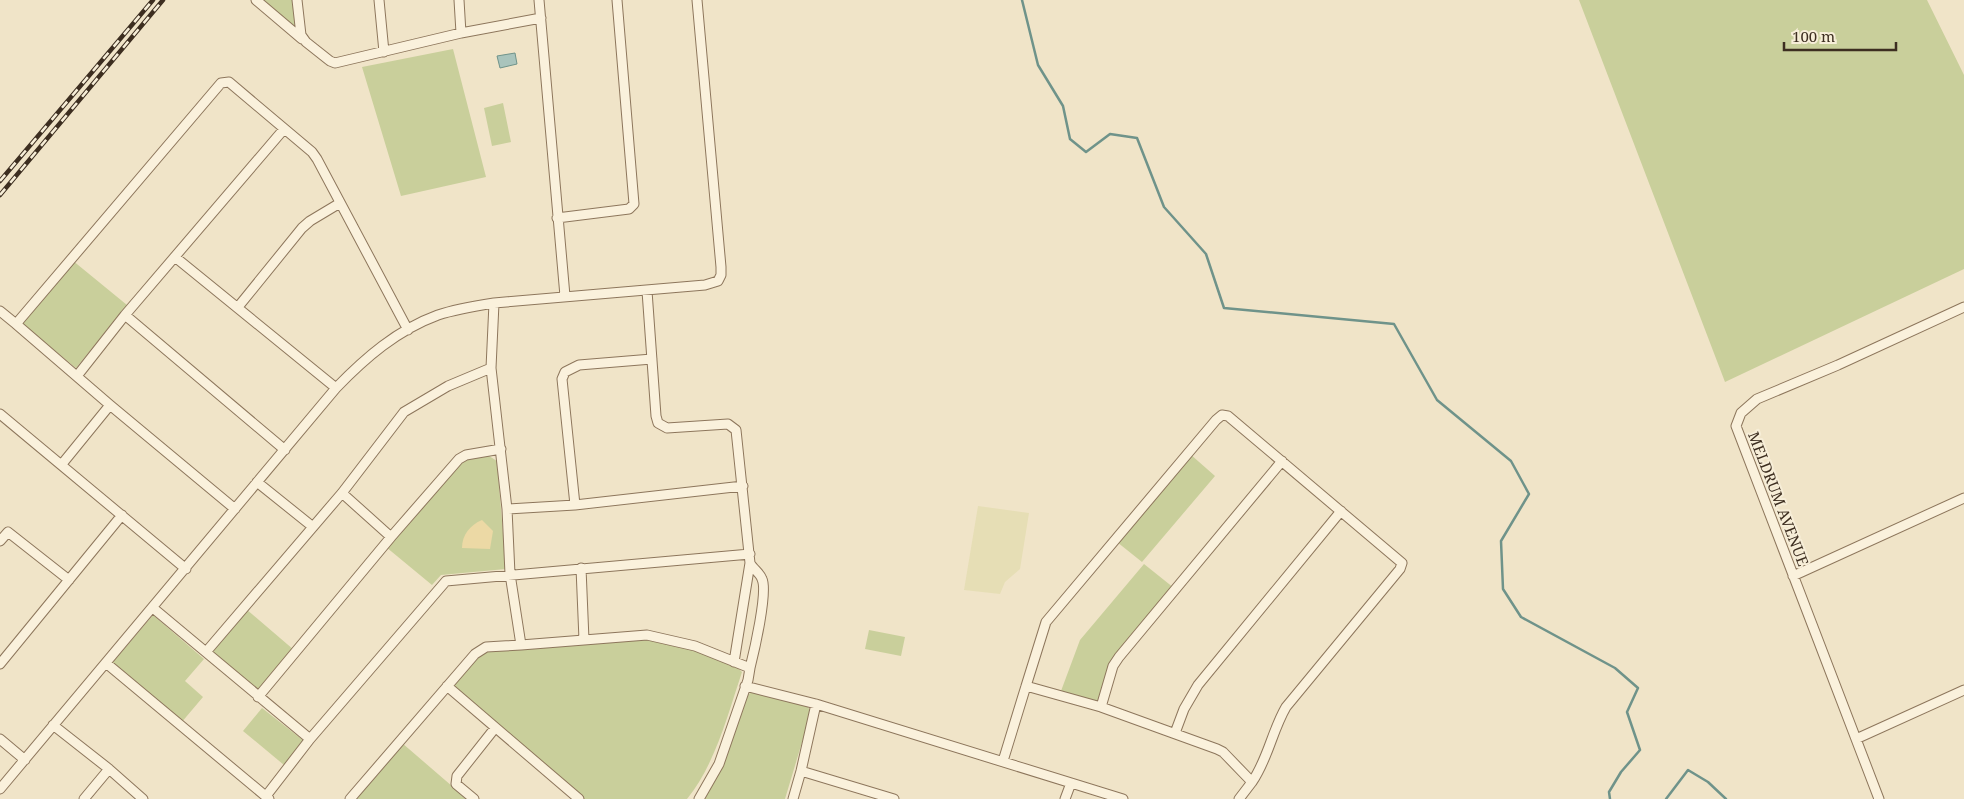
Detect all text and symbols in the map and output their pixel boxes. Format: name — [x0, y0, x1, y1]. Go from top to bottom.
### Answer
scale bar — [1784, 20, 1896, 52]
text: 100 m — [1792, 26, 1835, 46]
street label: MELDRUM AVENUE — [1744, 429, 1814, 569]

